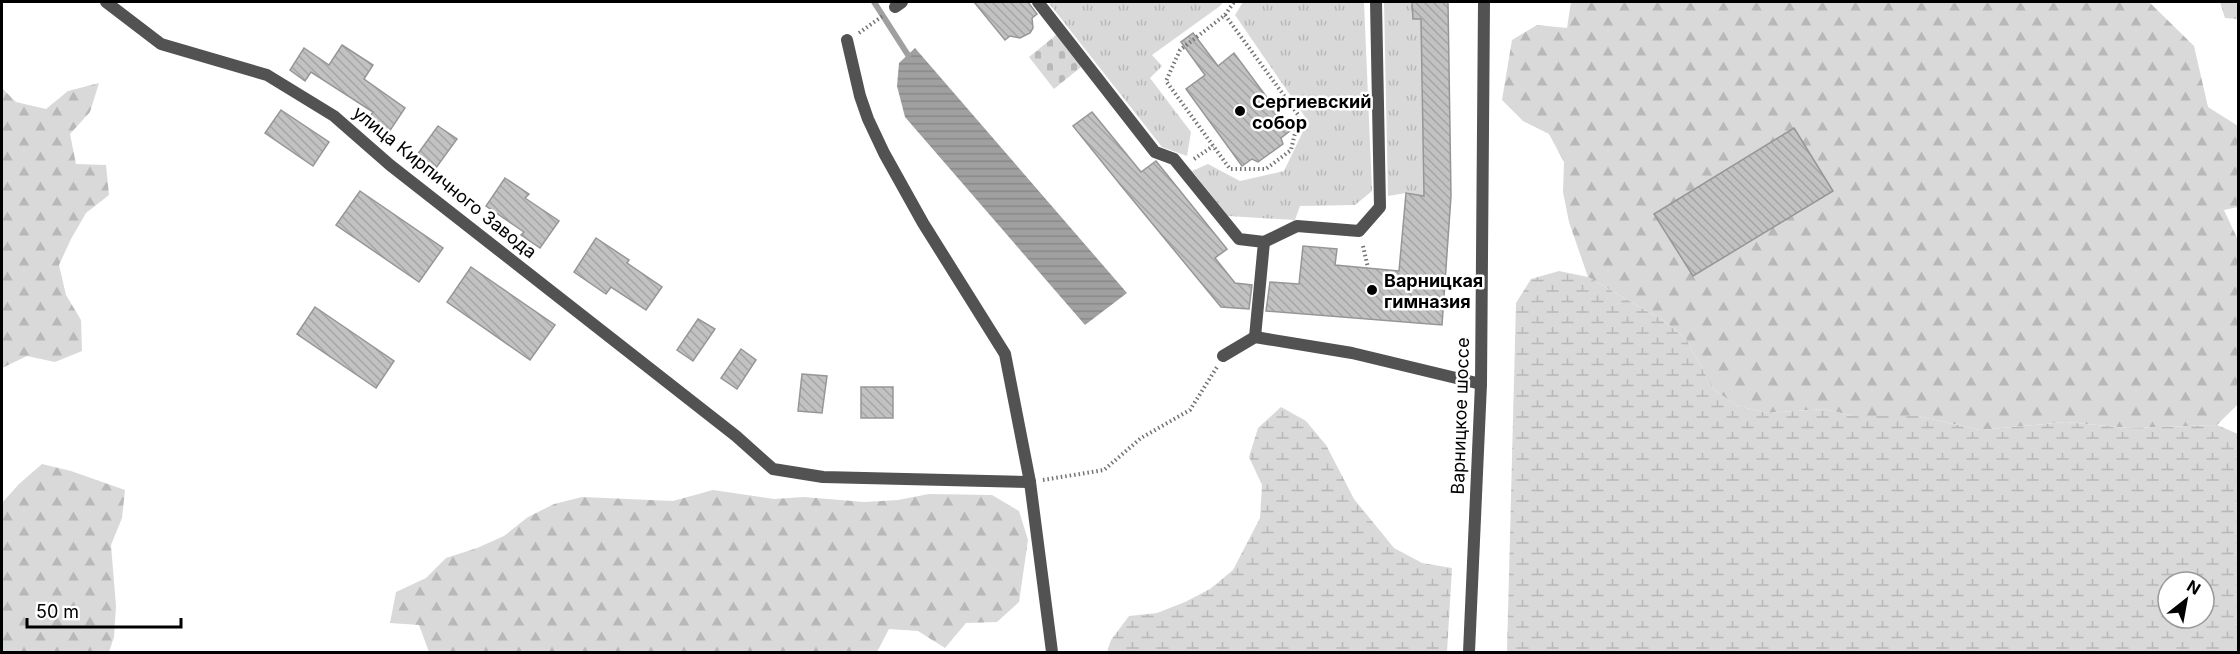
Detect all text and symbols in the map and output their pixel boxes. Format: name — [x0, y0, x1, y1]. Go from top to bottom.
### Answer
place label: Сергиевский собор — [1252, 91, 1371, 133]
street label: улица Кирпичного Завода — [349, 101, 541, 263]
marker: Сергиевский собор — [1233, 104, 1247, 118]
place label: Варницкая гимназия — [1384, 270, 1483, 312]
marker: Варницкая гимназия — [1365, 283, 1379, 297]
street label: Варницкое шоссе — [1447, 337, 1473, 495]
north arrow — [2156, 570, 2216, 630]
text: N — [2183, 575, 2204, 599]
scale bar — [27, 591, 182, 629]
text: 50 m — [36, 601, 79, 622]

